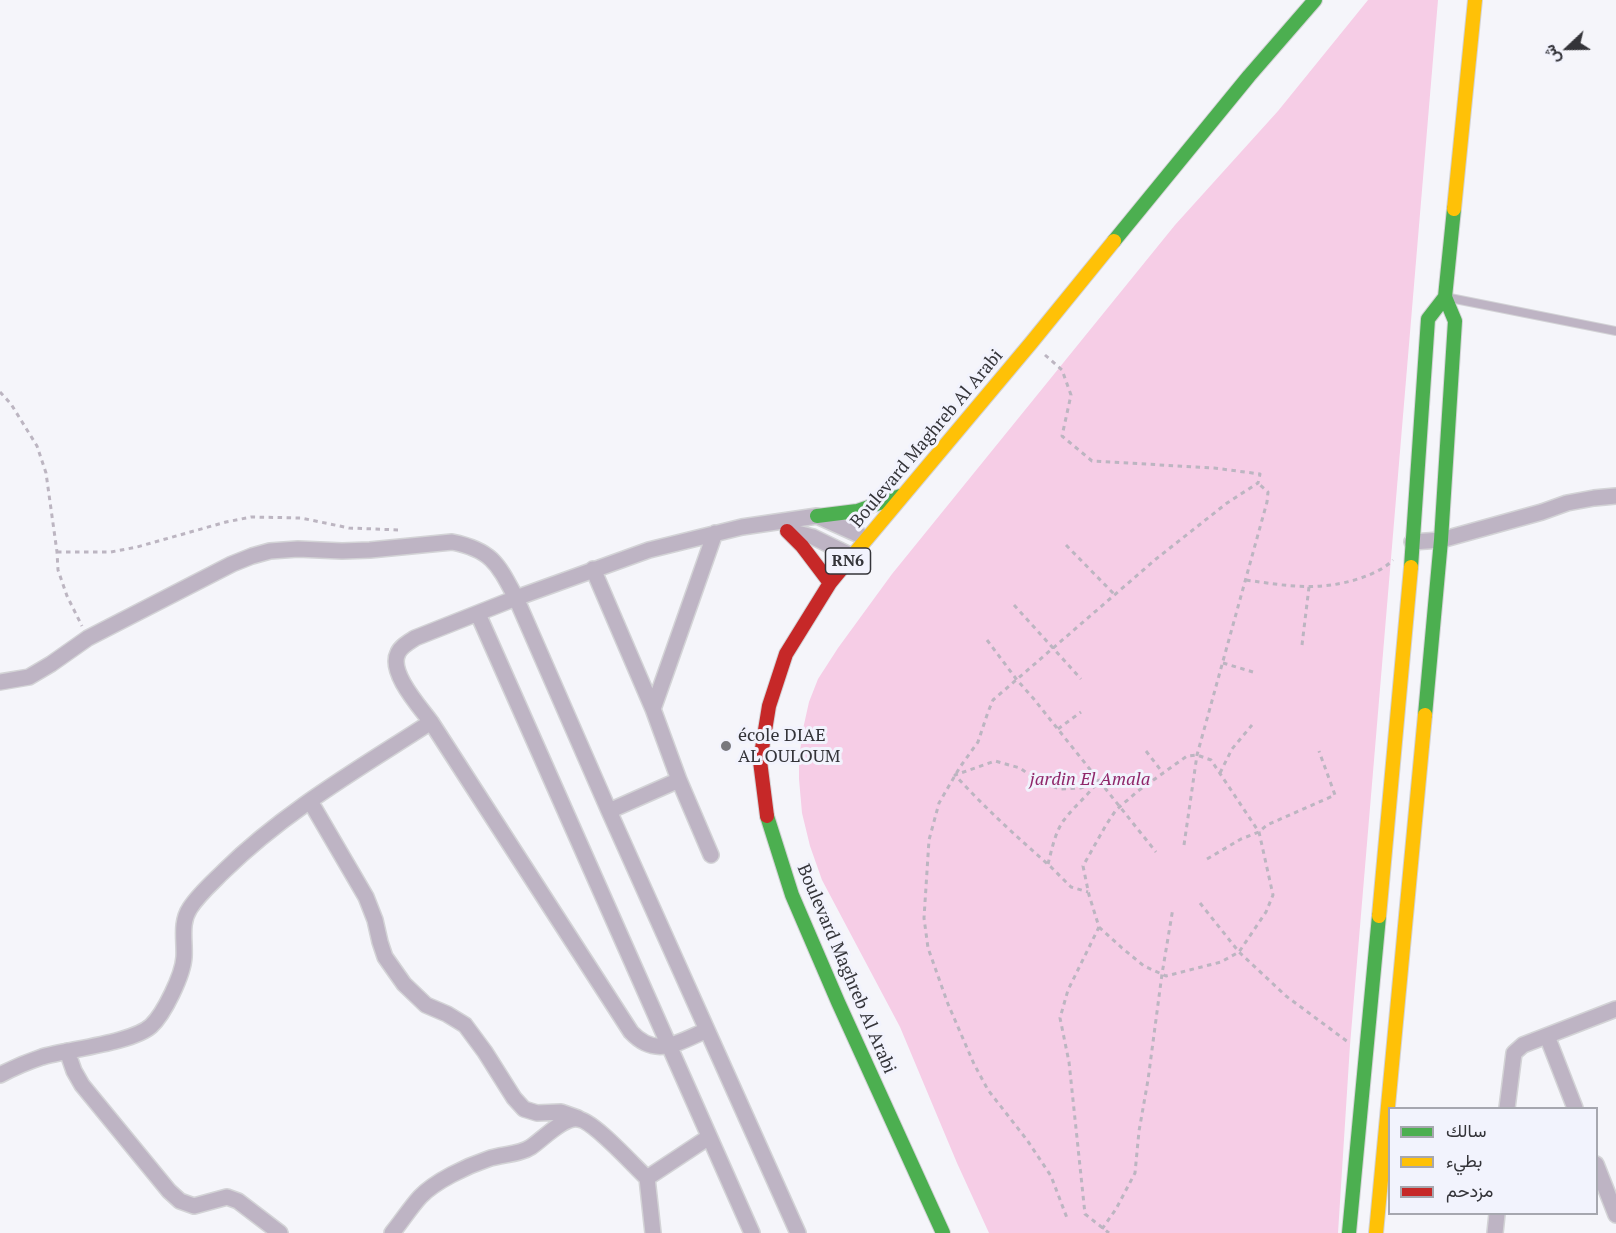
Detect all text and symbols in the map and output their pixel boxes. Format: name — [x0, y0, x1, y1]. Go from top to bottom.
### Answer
north arrow — [1538, 18, 1598, 78]
text: ش — [1538, 42, 1565, 68]
street label: Boulevard Maghreb Al Arabi — [846, 346, 1008, 532]
road number: RN6 — [826, 548, 870, 574]
place label: école DIAE AL OULOUM — [738, 725, 840, 768]
marker: école DIAE AL OULOUM — [719, 739, 733, 753]
park label: jardin El Amala — [1030, 769, 1150, 791]
street label: Boulevard Maghreb Al Arabi — [792, 861, 900, 1077]
legend — [1388, 1107, 1598, 1215]
text: سالك — [1446, 1118, 1486, 1142]
text: بطيء — [1446, 1148, 1482, 1172]
text: مزدحم — [1446, 1178, 1493, 1202]

